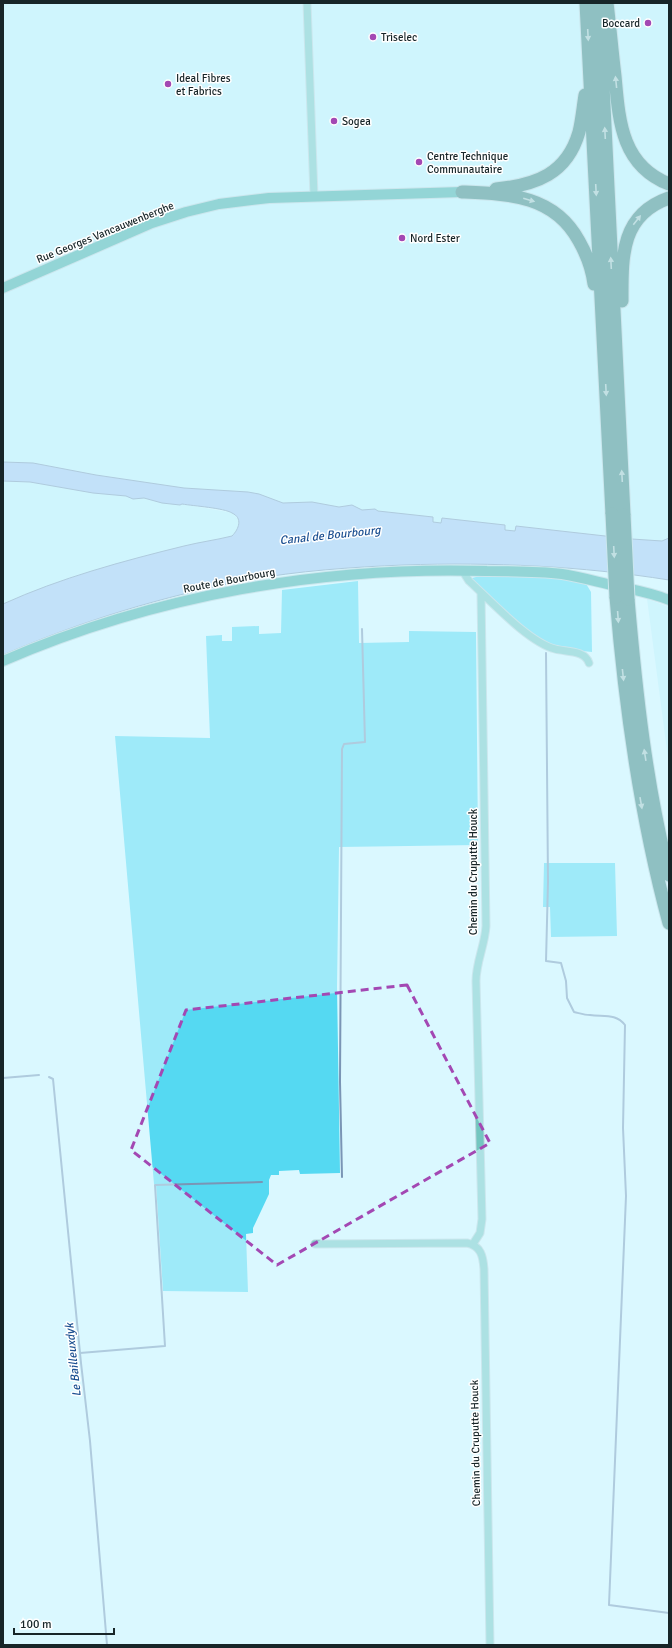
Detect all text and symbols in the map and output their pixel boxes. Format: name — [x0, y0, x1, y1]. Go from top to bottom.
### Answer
place label: Boccard — [602, 17, 640, 30]
marker: Boccard — [643, 18, 653, 28]
one-way arrow — [585, 29, 591, 42]
place label: Triselec — [381, 31, 417, 44]
marker: Triselec — [368, 32, 378, 42]
place label: Ideal Fibres et Fabrics — [176, 72, 231, 98]
one-way arrow — [612, 76, 619, 88]
marker: Ideal Fibres et Fabrics — [163, 79, 173, 89]
place label: Sogea — [342, 115, 371, 128]
marker: Sogea — [329, 116, 339, 126]
one-way arrow — [602, 126, 608, 139]
place label: Centre Technique Communautaire — [427, 150, 508, 176]
marker: Centre Technique Communautaire — [414, 157, 424, 167]
one-way arrow — [592, 184, 599, 196]
one-way arrow — [523, 197, 535, 203]
street label: Rue Georges Vancauwenberghe — [35, 199, 176, 266]
one-way arrow — [633, 214, 641, 225]
place label: Nord Ester — [410, 232, 460, 245]
marker: Nord Ester — [397, 233, 407, 243]
one-way arrow — [608, 257, 615, 269]
one-way arrow — [603, 384, 609, 397]
one-way arrow — [619, 470, 626, 482]
water label: Canal de Bourbourg — [279, 523, 383, 548]
one-way arrow — [611, 546, 617, 559]
street label: Route de Bourbourg — [182, 565, 276, 596]
one-way arrow — [614, 610, 621, 623]
one-way arrow — [620, 669, 626, 681]
one-way arrow — [642, 749, 648, 761]
one-way arrow — [639, 797, 645, 810]
street label: Chemin du Cruputte Houck — [467, 808, 480, 935]
water label: Le Bailleuxdyk — [62, 1321, 85, 1397]
street label: Chemin du Cruputte Houck — [468, 1379, 483, 1506]
scale bar — [14, 1610, 114, 1636]
text: 100 m — [20, 1617, 52, 1632]

